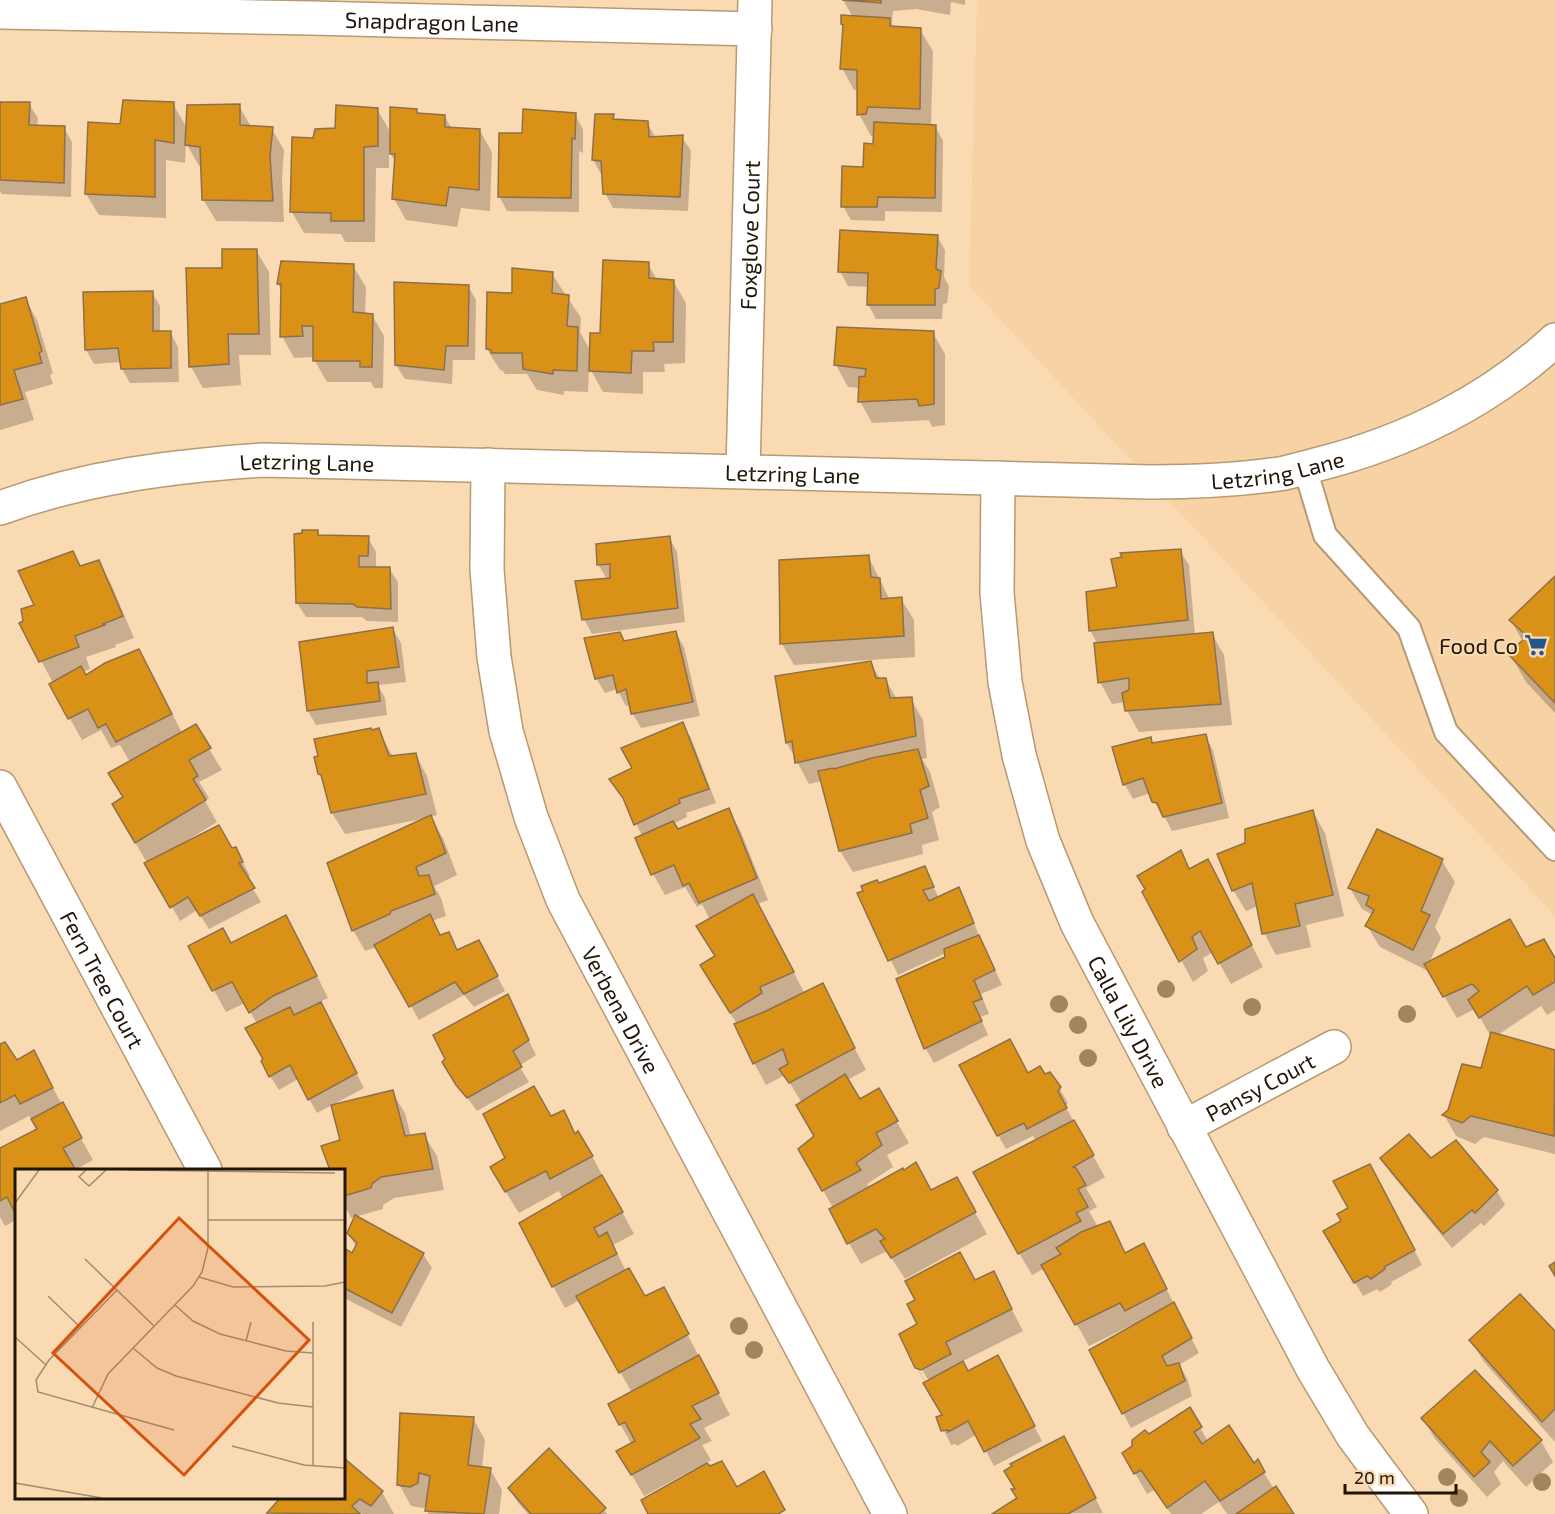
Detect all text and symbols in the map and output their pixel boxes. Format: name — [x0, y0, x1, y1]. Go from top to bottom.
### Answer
street label: Snapdragon Lane — [345, 6, 519, 36]
street label: Foxglove Court — [734, 160, 764, 310]
street label: Letzring Lane — [1210, 445, 1347, 493]
street label: Letzring Lane — [238, 447, 375, 476]
street label: Letzring Lane — [725, 458, 860, 488]
place label: Food Co — [1439, 632, 1518, 658]
supermarket icon: Food Co — [1523, 632, 1549, 658]
street label: Fern Tree Court — [56, 906, 150, 1052]
street label: Verbena Drive — [577, 942, 666, 1077]
street label: Calla Lily Drive — [1083, 951, 1175, 1092]
street label: Pansy Court — [1201, 1047, 1319, 1126]
inset map — [15, 1169, 345, 1499]
scale bar — [1345, 1457, 1456, 1495]
text: 20 m — [1354, 1466, 1395, 1488]

